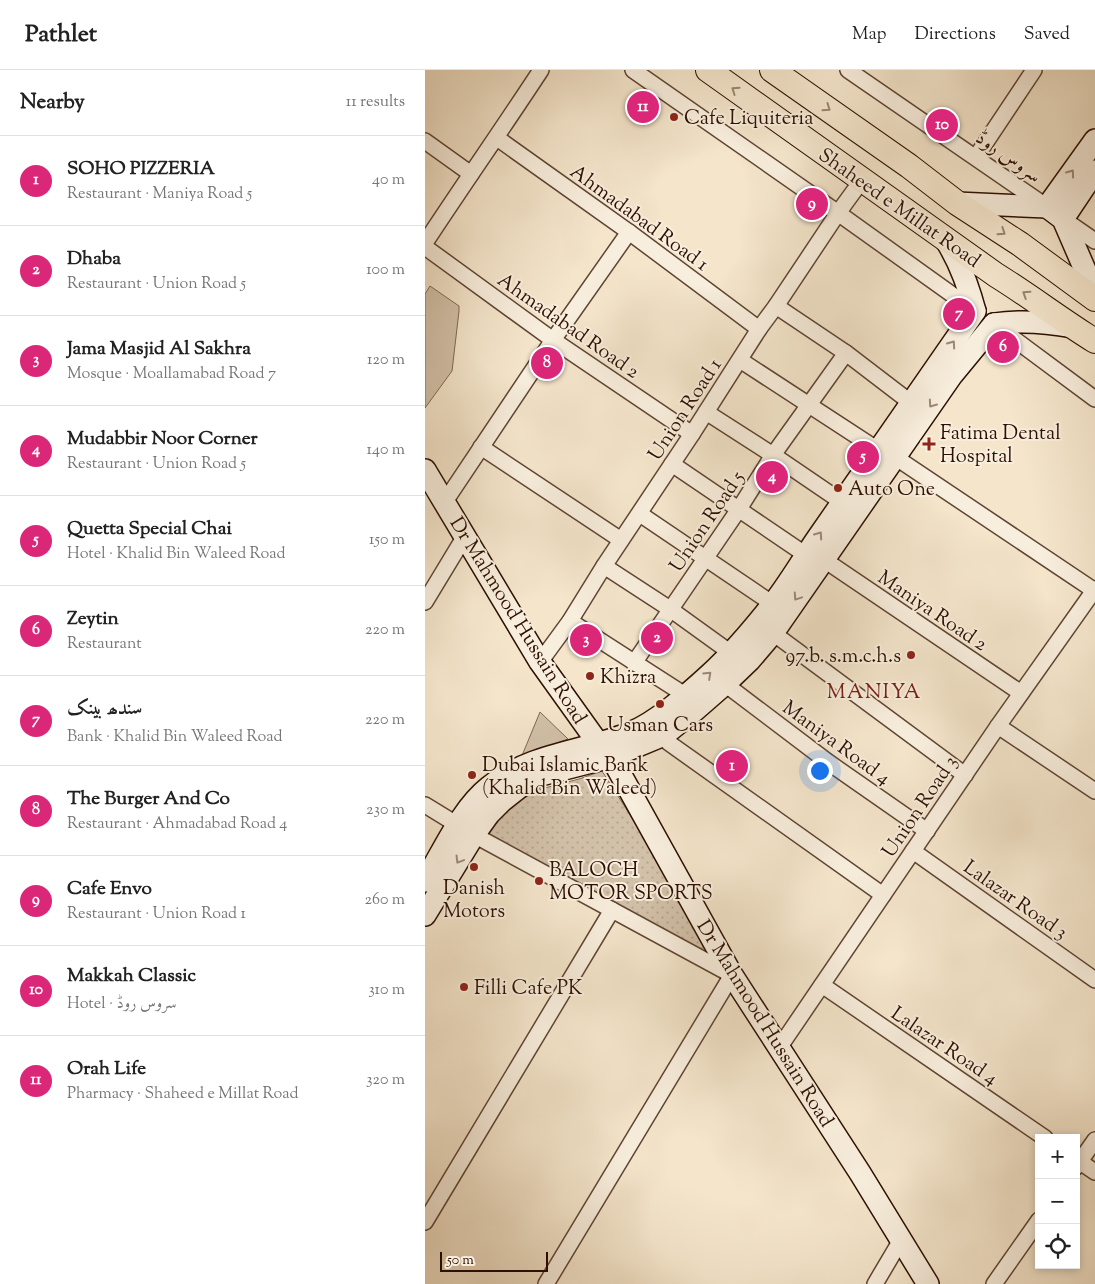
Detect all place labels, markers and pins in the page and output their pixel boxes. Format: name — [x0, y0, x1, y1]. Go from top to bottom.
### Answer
pin: 11 — [627, 88, 659, 126]
place label: Cafe Liquiteria — [684, 105, 813, 134]
pin: 10 — [926, 106, 958, 144]
marker: Cafe Liquiteria — [668, 111, 680, 123]
pin: 9 — [796, 185, 828, 223]
pin: 7 — [943, 295, 975, 333]
pin: 6 — [987, 328, 1019, 366]
pin: 8 — [531, 344, 563, 382]
place label: Fatima Dental Hospital — [940, 420, 1061, 472]
marker: Fatima Dental Hospital — [922, 437, 936, 451]
pin: 5 — [847, 438, 879, 476]
pin: 4 — [756, 458, 788, 496]
place label: Auto One — [848, 476, 935, 505]
marker: Auto One — [832, 482, 844, 494]
pin: 2 — [641, 619, 673, 657]
pin: 3 — [570, 621, 602, 659]
place label: 97.b. s.m.c.h.s — [786, 643, 901, 672]
marker: 97.b. s.m.c.h.s — [905, 649, 917, 661]
place label: Khizra — [600, 664, 656, 693]
marker: Khizra — [584, 670, 596, 682]
marker: Usman Cars — [654, 698, 666, 710]
place label: Usman Cars — [607, 712, 713, 741]
pin: 1 — [716, 747, 748, 785]
place label: Dubai Islamic Bank (Khalid Bin Waleed) — [482, 752, 657, 804]
marker: Dubai Islamic Bank (Khalid Bin Waleed) — [466, 769, 478, 781]
place label: BALOCH MOTOR SPORTS — [549, 857, 713, 909]
marker: Danish Motors — [468, 861, 480, 873]
place label: Danish Motors — [443, 875, 505, 927]
marker: BALOCH MOTOR SPORTS — [533, 875, 545, 887]
place label: Filli Cafe PK — [474, 975, 583, 1004]
marker: Filli Cafe PK — [458, 981, 470, 993]

